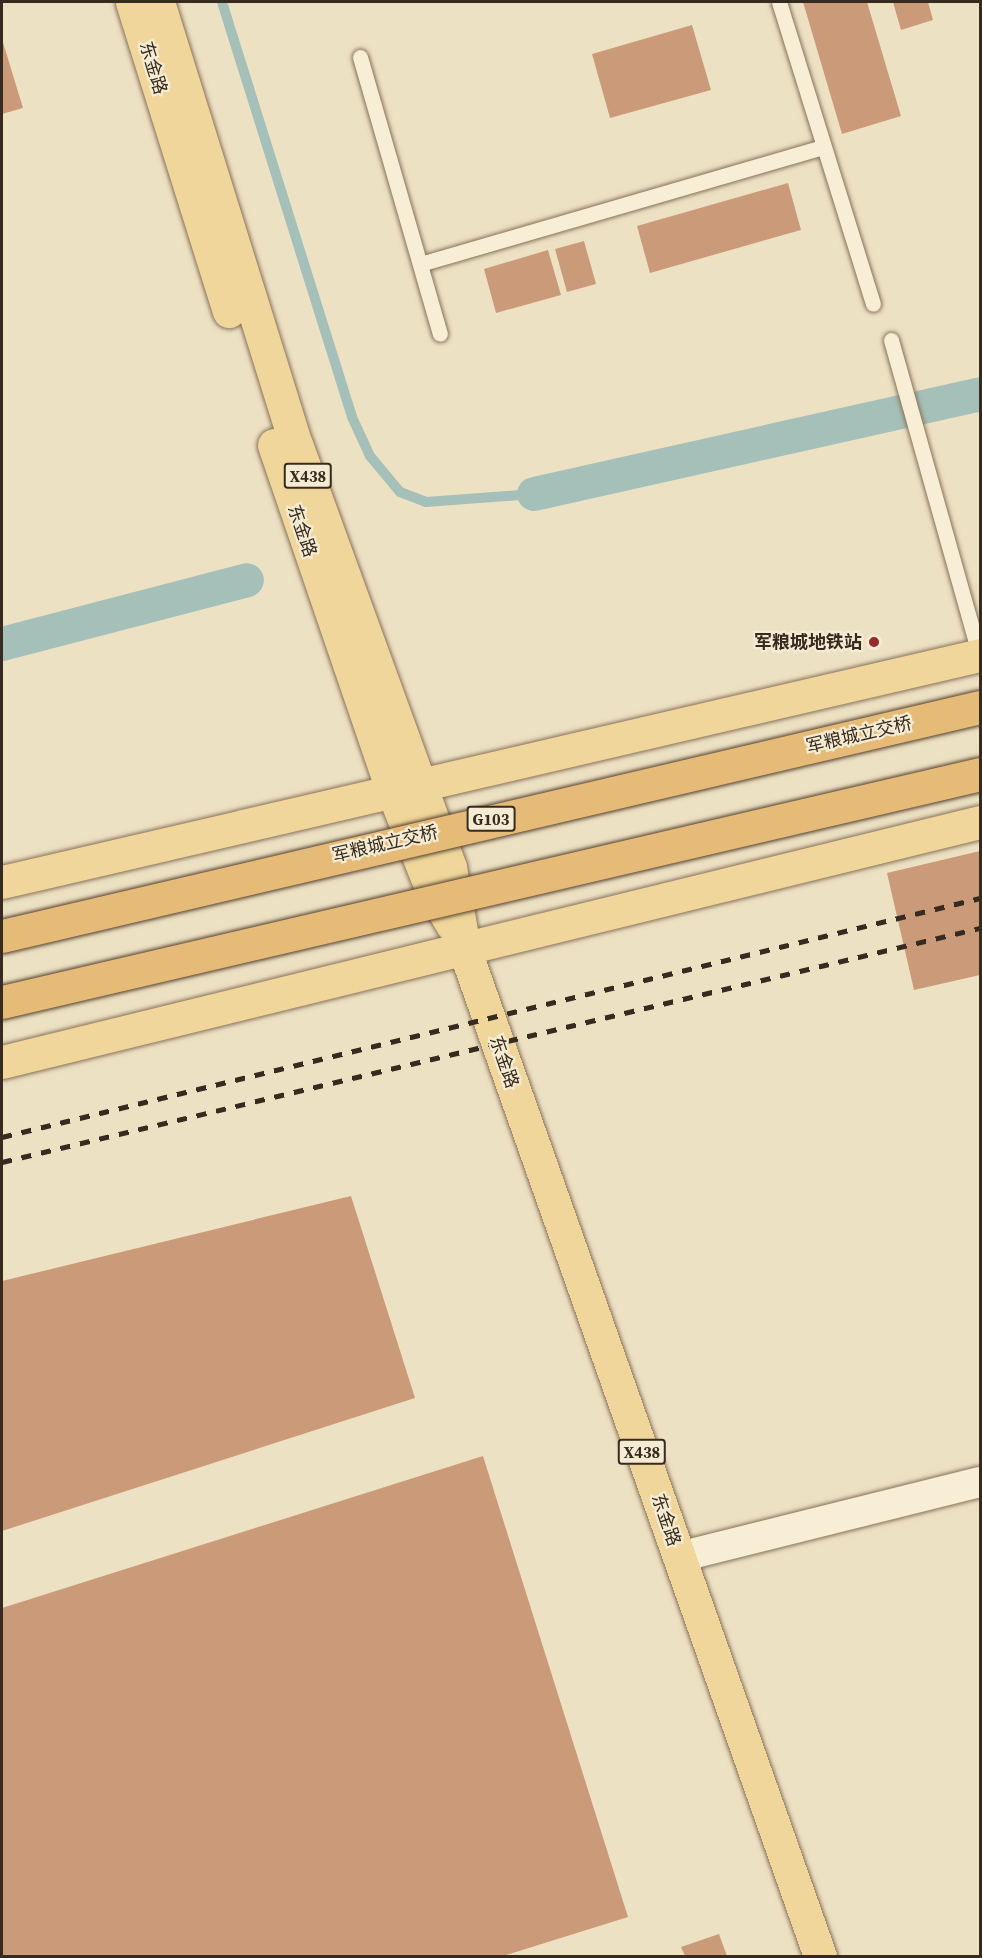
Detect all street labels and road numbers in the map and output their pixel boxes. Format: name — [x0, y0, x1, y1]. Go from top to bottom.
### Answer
street label: 东金路 — [135, 39, 171, 97]
road number: X438 — [282, 463, 334, 489]
street label: 东金路 — [283, 502, 321, 560]
street label: 军粮城立交桥 — [804, 712, 914, 758]
road number: G103 — [466, 806, 516, 832]
street label: 军粮城立交桥 — [330, 821, 440, 867]
street label: 东金路 — [485, 1033, 523, 1091]
road number: X438 — [616, 1439, 668, 1465]
street label: 东金路 — [647, 1491, 685, 1549]

